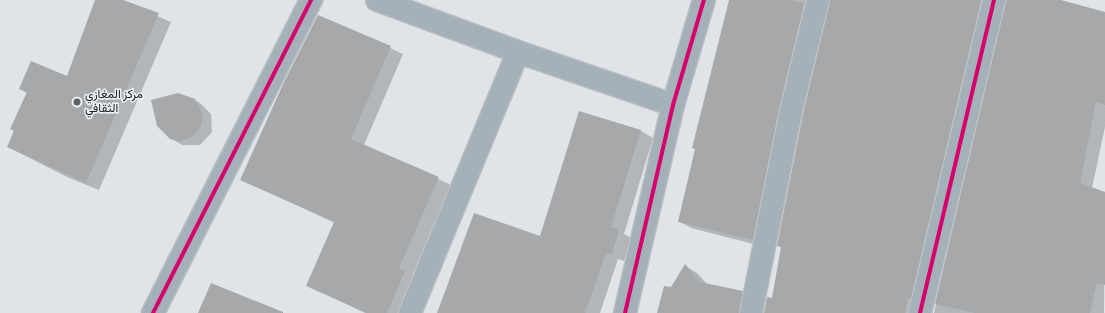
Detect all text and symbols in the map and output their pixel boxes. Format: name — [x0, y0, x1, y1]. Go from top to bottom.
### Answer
place label: مركز المغازي الثقافي — [85, 88, 143, 116]
marker: مركز المغازي الثقافي — [72, 97, 82, 107]

